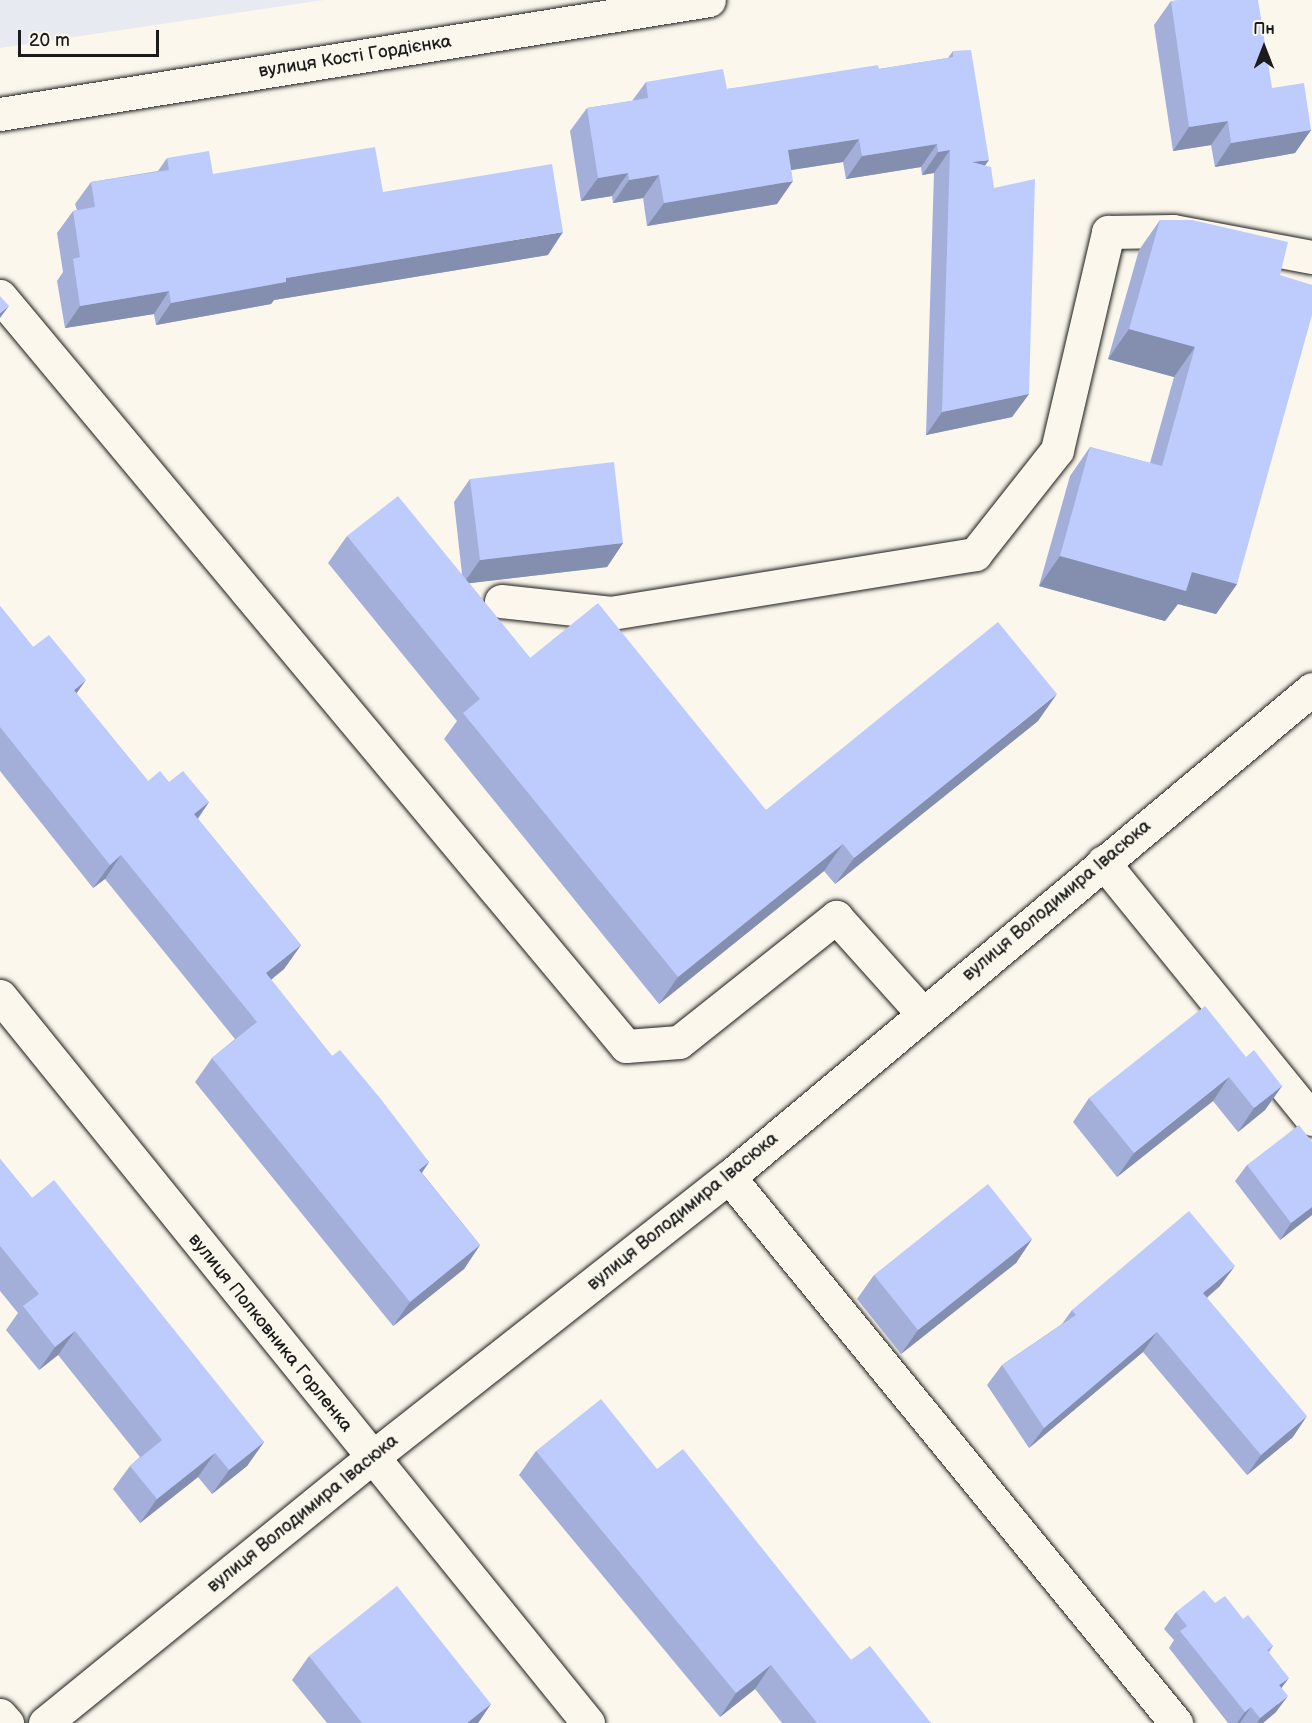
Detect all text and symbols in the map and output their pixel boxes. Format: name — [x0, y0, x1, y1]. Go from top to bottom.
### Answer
scale bar — [21, 18, 162, 56]
north arrow — [1234, 18, 1294, 78]
text: Пн — [1253, 20, 1275, 39]
text: 20 m — [29, 30, 70, 51]
street label: вулиця Кості Гордієнка — [257, 31, 453, 83]
street label: вулиця Володимира Івасюка — [959, 816, 1155, 986]
street label: вулиця Володимира Івасюка — [583, 1128, 783, 1296]
street label: вулиця Полковника Горленка — [183, 1229, 357, 1437]
street label: вулиця Володимира Івасюка — [203, 1430, 403, 1598]

